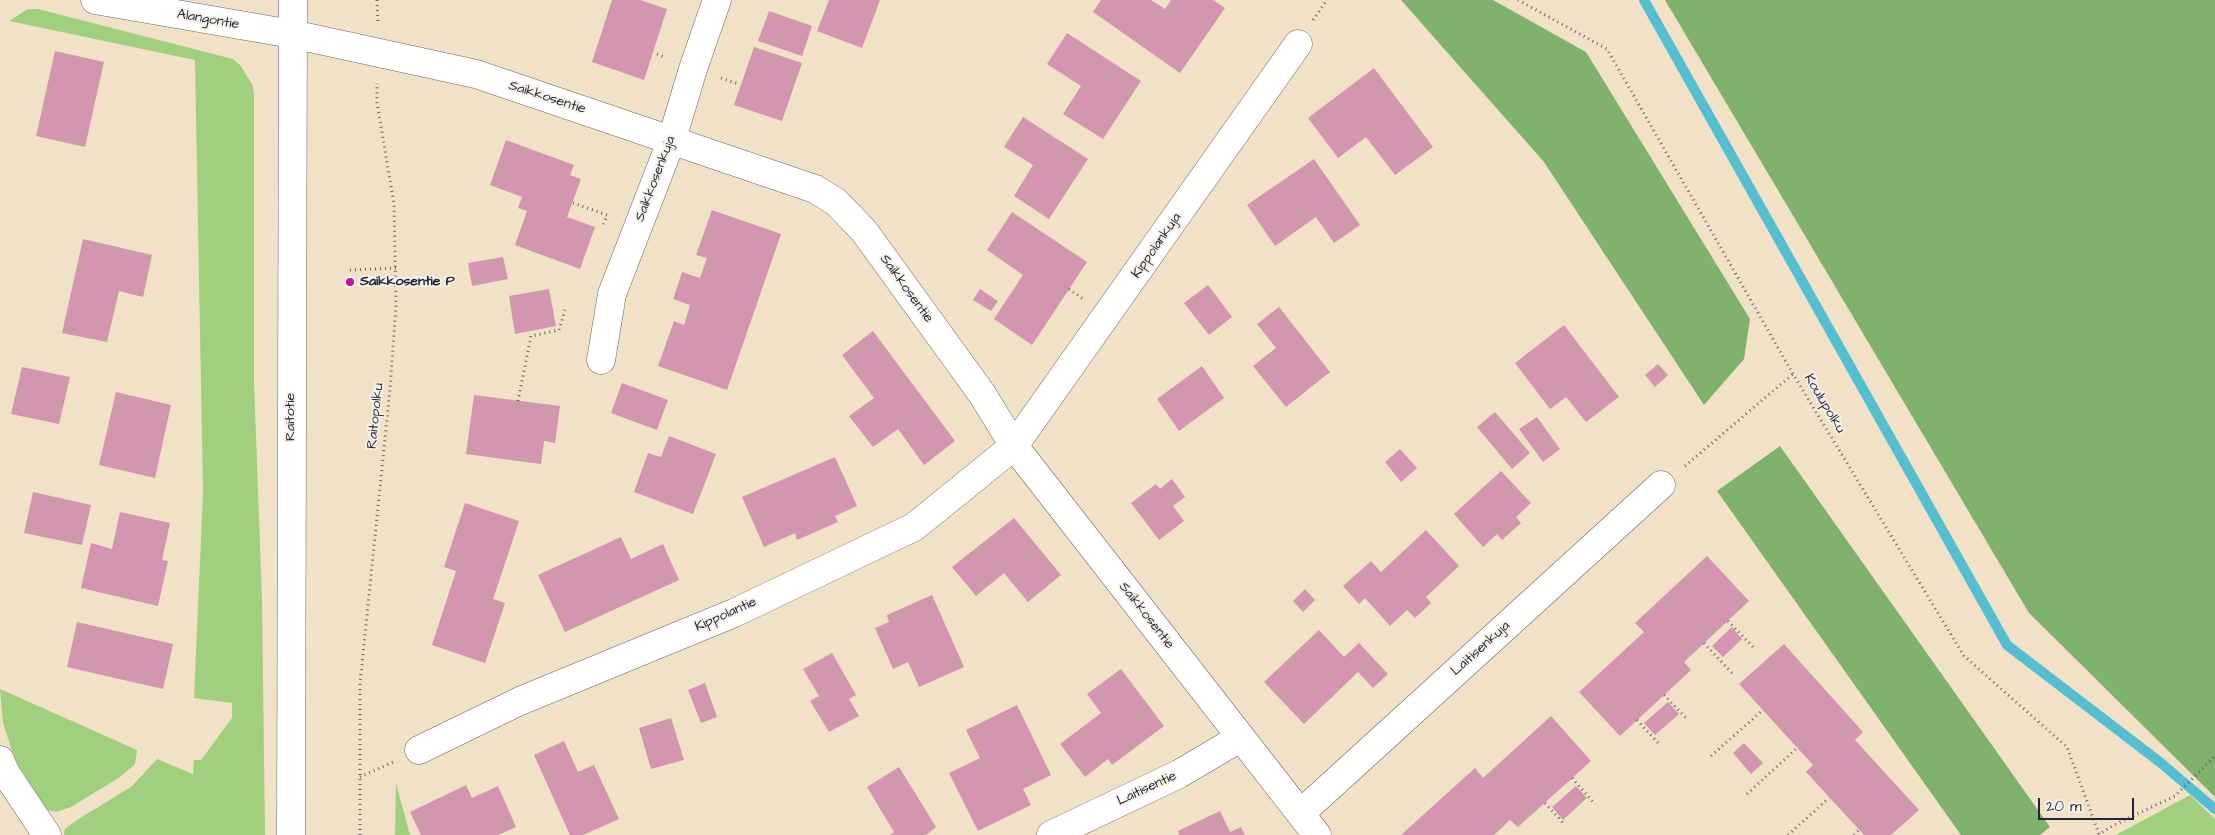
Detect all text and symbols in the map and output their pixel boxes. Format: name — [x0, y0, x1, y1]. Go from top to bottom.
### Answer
street label: Alangontie — [176, 6, 240, 34]
street label: Saikkosentie — [506, 78, 588, 118]
street label: Saikkosenkuja — [632, 134, 680, 224]
street label: Kippolankuja — [1128, 210, 1186, 282]
street label: Saikkosentie — [876, 252, 936, 326]
place label: Saikkosentie P — [360, 274, 455, 290]
marker: Saikkosentie P — [344, 276, 356, 288]
street label: Koulupolku — [1800, 371, 1848, 437]
street label: Raitopolku — [364, 382, 388, 450]
street label: Raitotie — [283, 393, 299, 441]
street label: Saikkosentie — [1115, 579, 1177, 653]
street label: Kippolantie — [693, 594, 759, 636]
street label: Laitisenkuja — [1448, 618, 1514, 680]
street label: Laitisentie — [1115, 768, 1179, 810]
scale bar — [2040, 788, 2136, 820]
text: 20 m — [2046, 796, 2082, 817]

